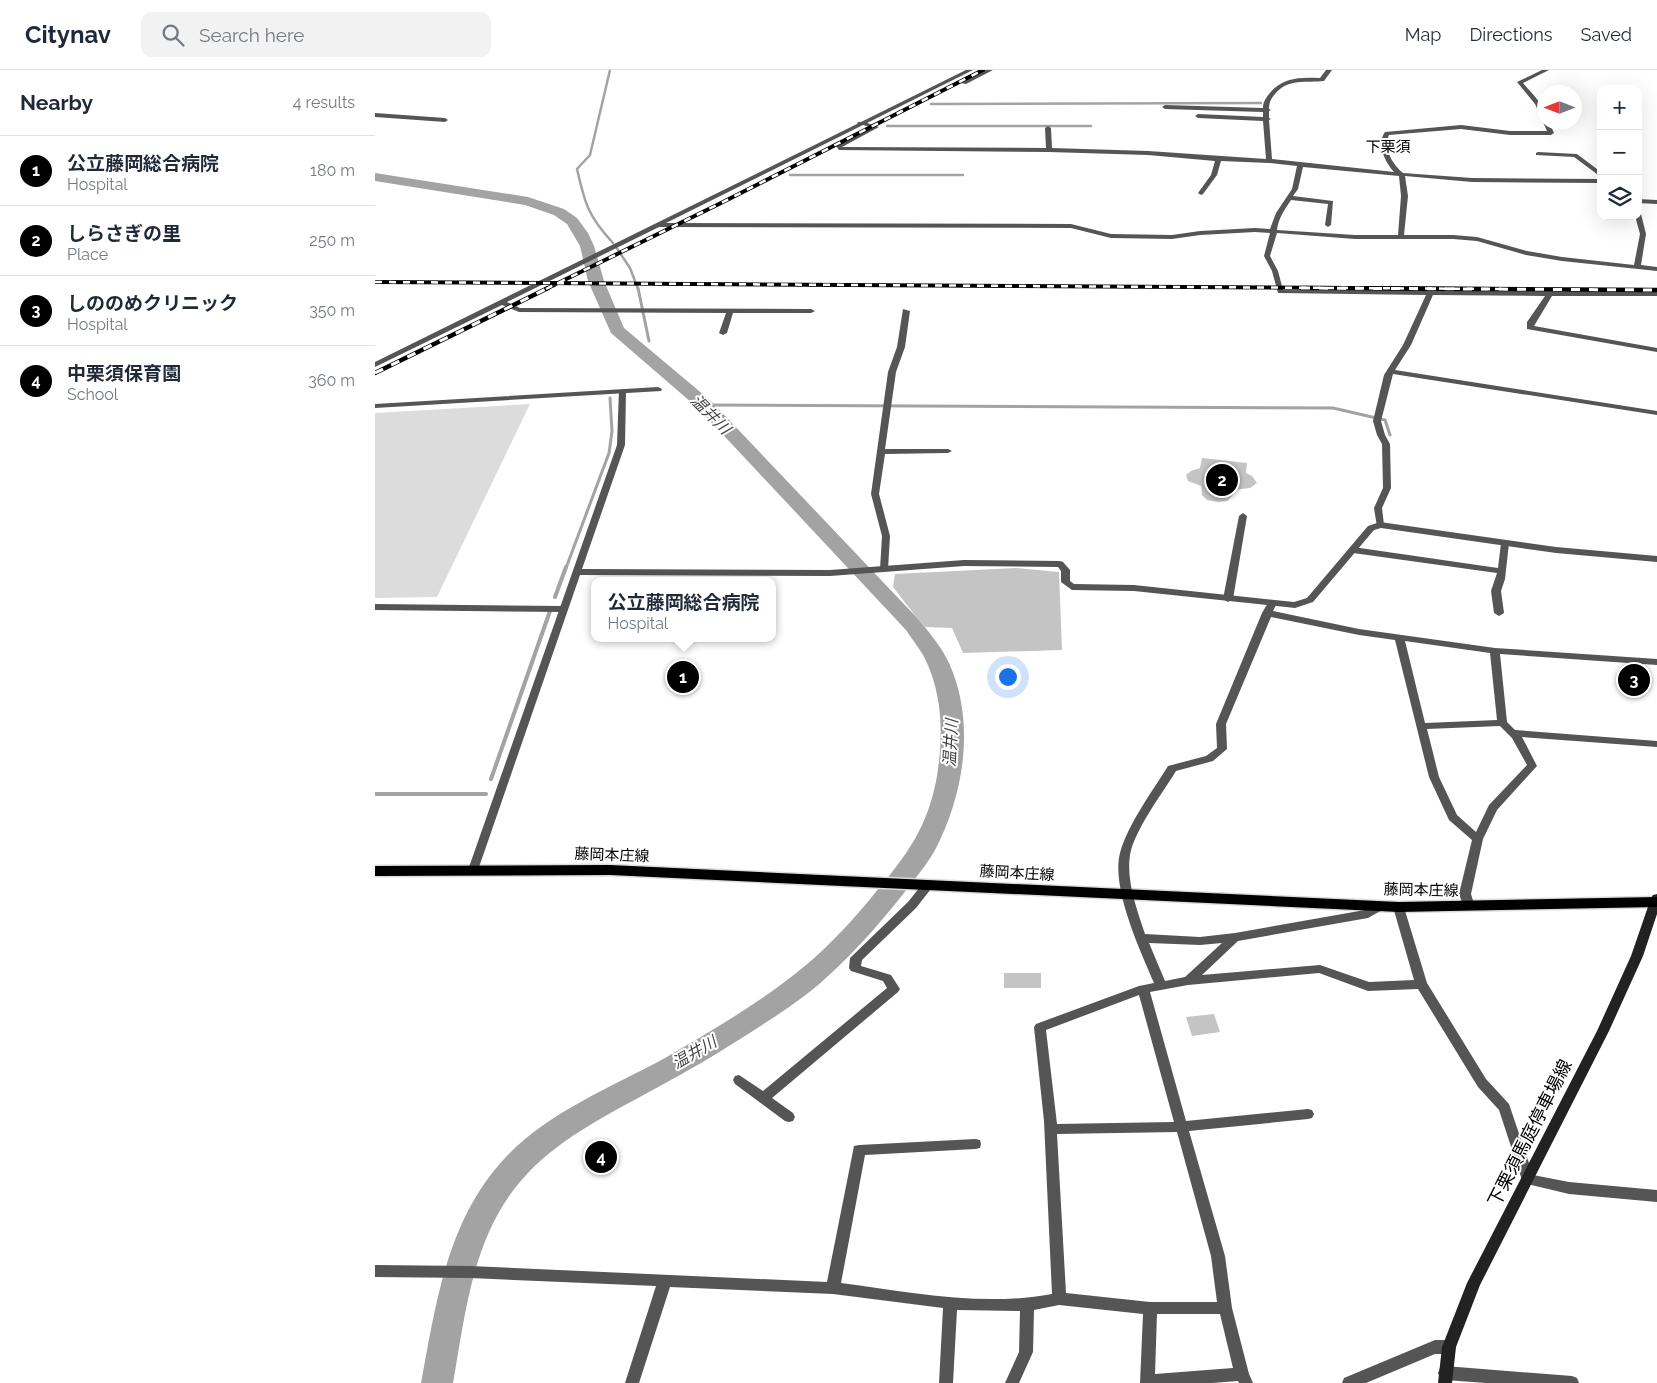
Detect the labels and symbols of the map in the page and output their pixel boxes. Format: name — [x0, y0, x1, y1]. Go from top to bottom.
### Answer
north arrow — [1537, 85, 1582, 130]
district label: 下栗須 — [1365, 138, 1411, 156]
water label: 温井川 — [687, 391, 736, 439]
pin: 2 — [1206, 461, 1238, 499]
pin: 1 — [667, 658, 699, 696]
pin: 3 — [1618, 661, 1650, 699]
your location — [995, 664, 1021, 690]
water label: 温井川 — [940, 717, 961, 767]
street label: 藤岡本庄線 — [574, 845, 650, 865]
street label: 藤岡本庄線 — [979, 862, 1055, 884]
street label: 藤岡本庄線 — [1383, 880, 1459, 900]
water label: 温井川 — [669, 1031, 722, 1073]
street label: 下栗須馬庭停車場線 — [1483, 1056, 1576, 1210]
pin: 4 — [585, 1138, 617, 1176]

